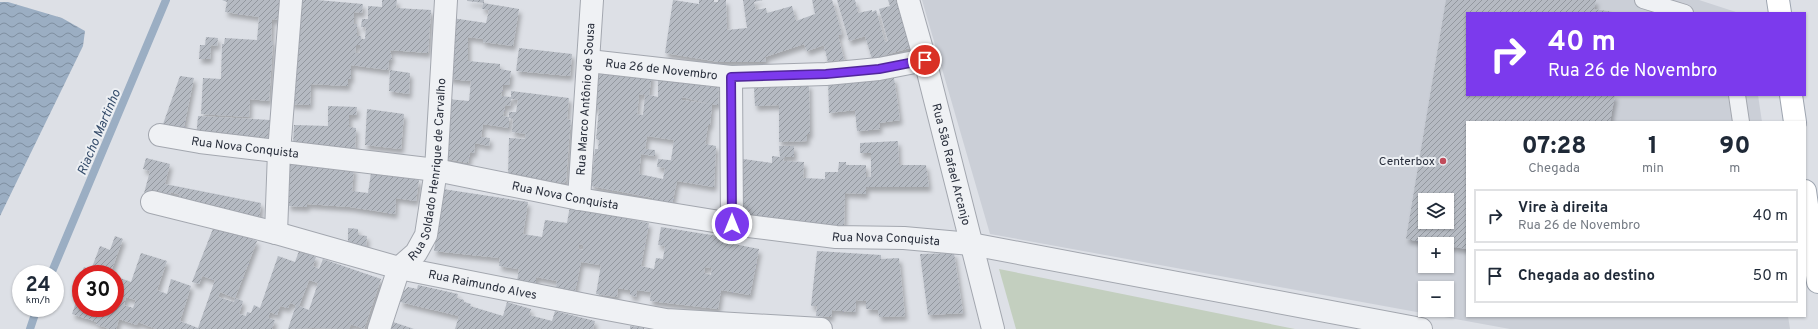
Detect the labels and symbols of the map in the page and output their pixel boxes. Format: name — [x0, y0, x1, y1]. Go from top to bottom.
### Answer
street label: Rua Marco Antônio de Sousa — [574, 23, 599, 176]
pin — [908, 43, 942, 77]
street label: Rua 26 de Novembro — [604, 56, 719, 84]
street label: Rua Soldado Henrique de Carvalho — [405, 77, 450, 265]
water label: Riacho Martinho — [75, 87, 125, 178]
street label: Rua São Rafael Arcanjo — [927, 102, 974, 228]
street label: Rua Nova Conquista — [190, 134, 300, 163]
place label: Centerbox — [1379, 154, 1435, 170]
marker: Centerbox — [1438, 156, 1448, 166]
street label: Rua Nova Conquista — [510, 179, 620, 214]
position arrow — [711, 203, 753, 245]
street label: Rua Nova Conquista — [831, 230, 941, 250]
speed limit sign: 30 — [72, 265, 124, 317]
street label: Rua Raimundo Alves — [427, 267, 538, 304]

